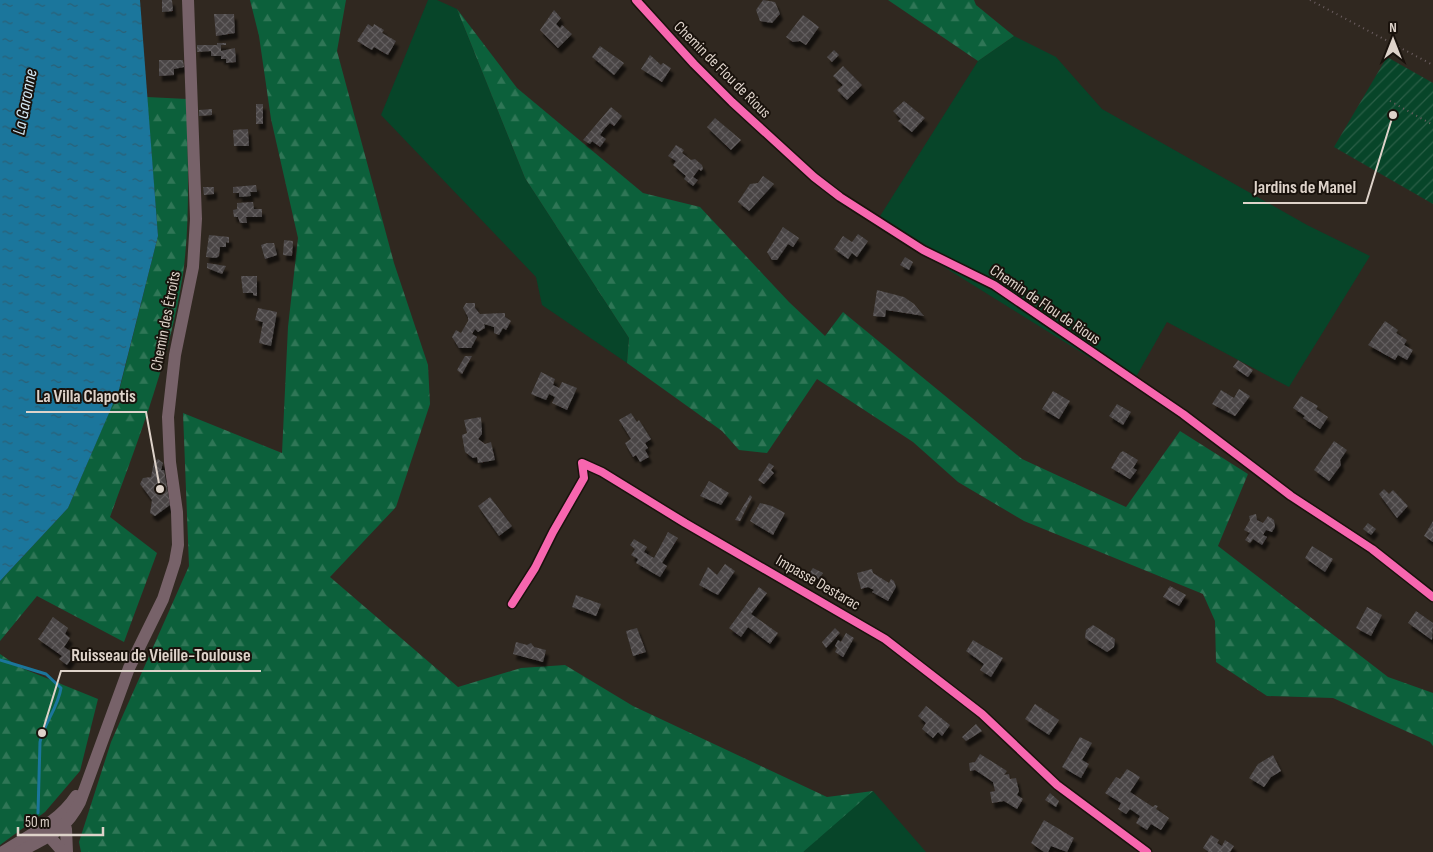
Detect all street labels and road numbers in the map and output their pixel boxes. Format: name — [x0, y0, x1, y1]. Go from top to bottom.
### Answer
street label: Chemin de Flou de Rious — [670, 18, 775, 123]
street label: Chemin de Flou de Rious — [986, 261, 1104, 349]
street label: Chemin des Étroits — [147, 269, 185, 372]
street label: Impasse Destarac — [772, 551, 864, 615]

